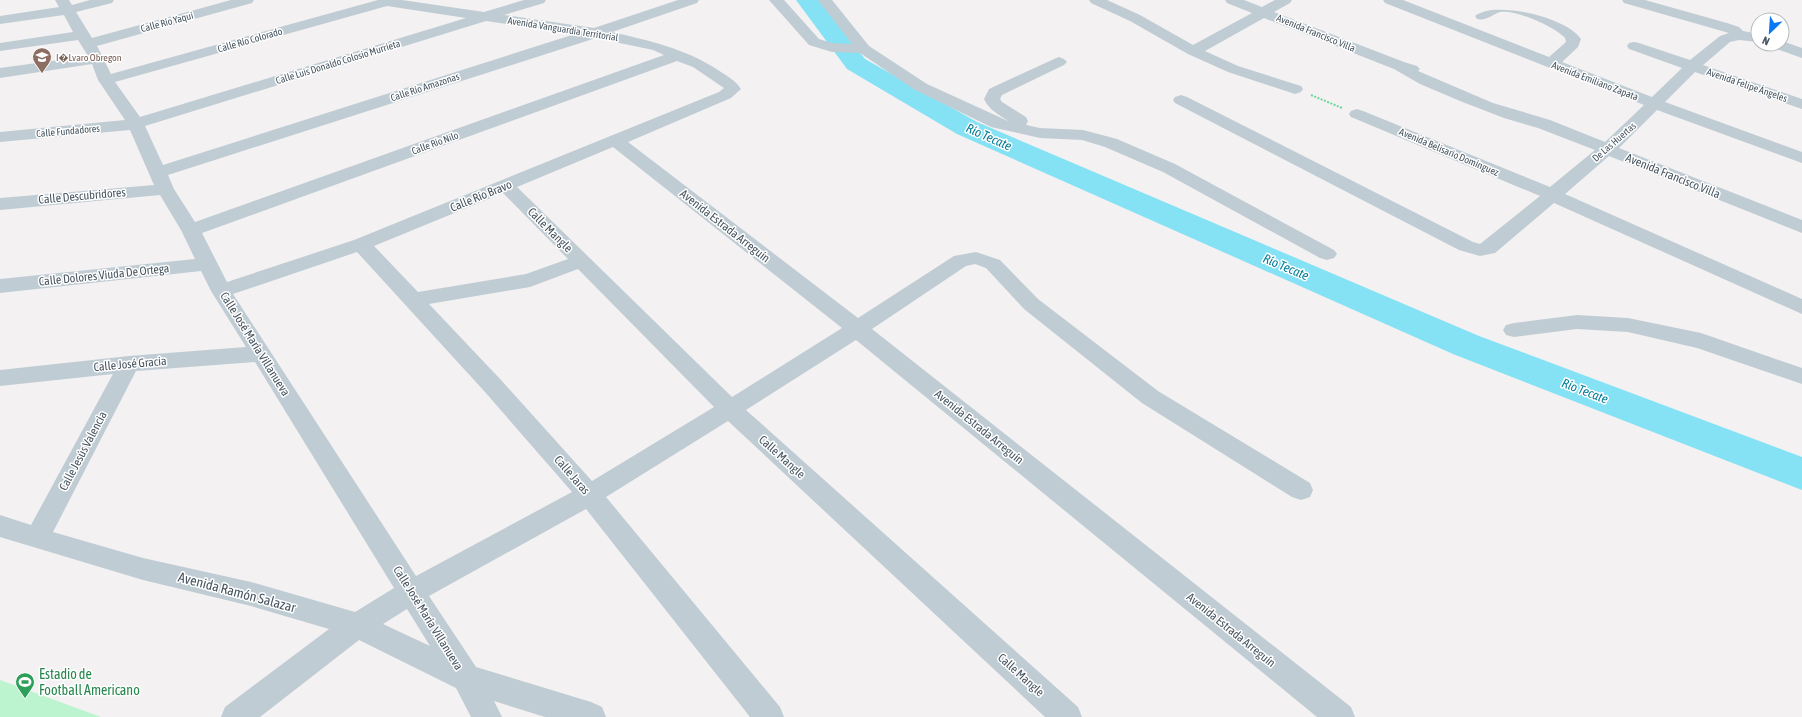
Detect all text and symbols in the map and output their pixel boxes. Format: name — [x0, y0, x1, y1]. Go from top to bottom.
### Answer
street label: Calle Río Yaqui — [139, 10, 195, 34]
street label: Avenida Francisco Villa — [1275, 12, 1357, 54]
north arrow — [1750, 12, 1790, 52]
street label: Avenida Vanguardia Territorial — [507, 15, 619, 43]
street label: Calle Río Colorado — [216, 25, 284, 55]
text: N — [1760, 34, 1771, 48]
street label: Calle Luis Donaldo Colosio Murrieta — [274, 38, 402, 86]
school or university icon: I�Lvaro Obregon — [31, 46, 53, 74]
place label: I�Lvaro Obregon — [56, 52, 122, 63]
street label: Avenida Emiliano Zapata — [1550, 59, 1640, 103]
street label: Avenida Felipe Ángeles — [1705, 66, 1789, 104]
street label: Calle Río Amazonas — [389, 71, 461, 103]
water label: Río Tecate — [964, 120, 1014, 154]
street label: De Las Huertas — [1590, 120, 1638, 164]
street label: Calle Fundadores — [36, 123, 101, 139]
street label: Avenida Belisario Domínguez — [1398, 126, 1501, 178]
street label: Calle Río Nilo — [410, 129, 460, 157]
street label: Avenida Francisco Villa — [1624, 151, 1722, 201]
street label: Calle Río Bravo — [448, 177, 514, 215]
street label: Calle Descubridores — [38, 185, 126, 207]
street label: Avenida Estrada Arreguín — [677, 187, 773, 265]
street label: Calle Mangle — [525, 205, 575, 255]
water label: Río Tecate — [1261, 251, 1311, 283]
street label: Calle Dolores Viuda De Ortega — [38, 261, 170, 289]
street label: Calle José María Villanueva — [217, 289, 293, 399]
street label: Calle José Gracia — [93, 354, 167, 374]
water label: Río Tecate — [1560, 375, 1610, 407]
street label: Avenida Estrada Arreguín — [932, 387, 1026, 467]
street label: Calle Jesús Valencia — [56, 409, 110, 493]
street label: Calle Mangle — [756, 433, 808, 481]
street label: Calle Jaras — [551, 453, 593, 497]
street label: Calle José María Villanueva — [390, 563, 466, 673]
street label: Avenida Ramón Salazar — [176, 569, 298, 616]
street label: Avenida Estrada Arreguín — [1184, 590, 1278, 670]
street label: Calle Mangle — [995, 651, 1047, 699]
place label: Estadio de Football Americano — [39, 666, 140, 698]
sports icon: Estadio de Football Americano — [14, 671, 36, 699]

